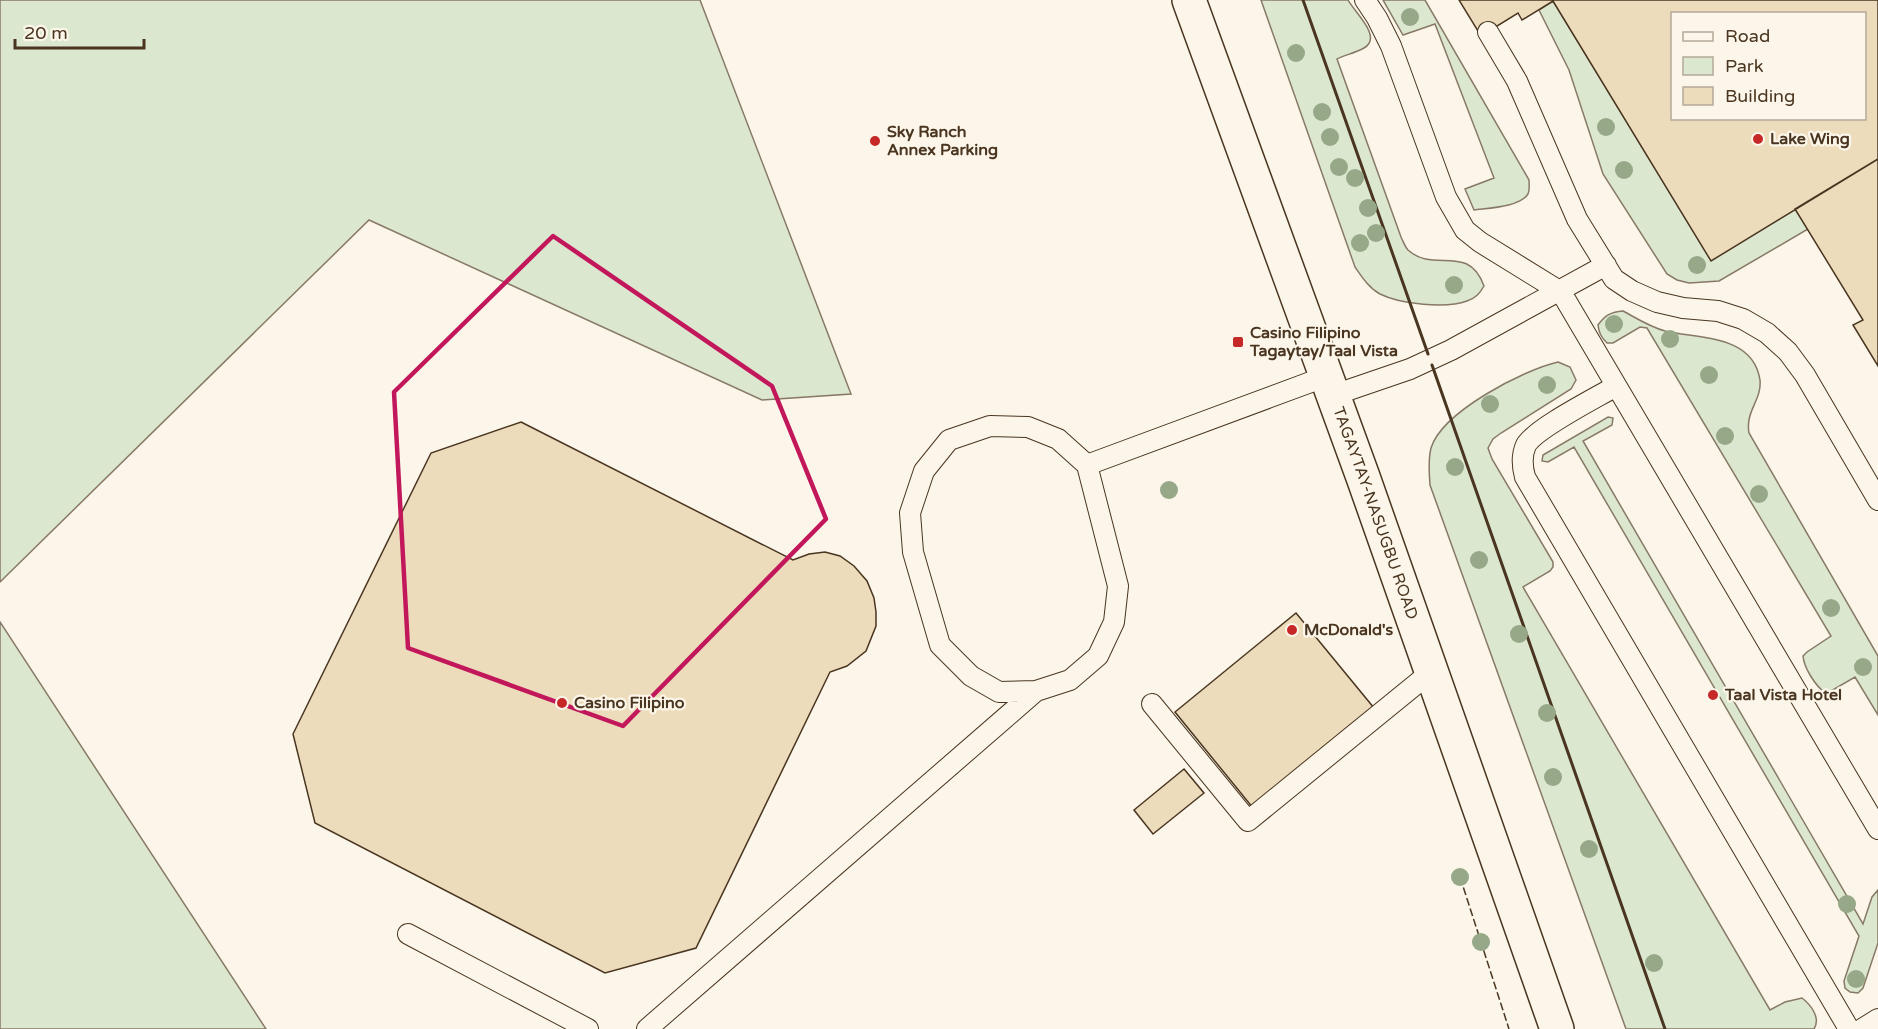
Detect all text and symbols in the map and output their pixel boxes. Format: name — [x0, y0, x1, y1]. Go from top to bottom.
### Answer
scale bar — [15, 12, 144, 50]
legend — [1671, 12, 1866, 120]
text: 20 m — [24, 22, 68, 44]
text: Road — [1725, 25, 1770, 47]
text: Park — [1725, 55, 1764, 77]
text: Building — [1725, 85, 1795, 107]
place label: Sky Ranch Annex Parking — [887, 122, 998, 160]
place label: Lake Wing — [1770, 129, 1850, 149]
marker: Lake Wing — [1751, 132, 1765, 146]
marker: Sky Ranch Annex Parking — [868, 134, 882, 148]
place label: Casino Filipino Tagaytay/Taal Vista — [1249, 323, 1398, 361]
marker: Casino Filipino Tagaytay/Taal Vista — [1231, 335, 1245, 349]
street label: TAGAYTAY-NASUGBU ROAD — [1328, 404, 1422, 622]
place label: McDonald's — [1304, 620, 1394, 640]
marker: McDonald's — [1285, 623, 1299, 637]
place label: Taal Vista Hotel — [1724, 685, 1842, 705]
marker: Taal Vista Hotel — [1706, 688, 1720, 702]
place label: Casino Filipino — [574, 693, 685, 713]
marker: Casino Filipino — [555, 696, 569, 710]

